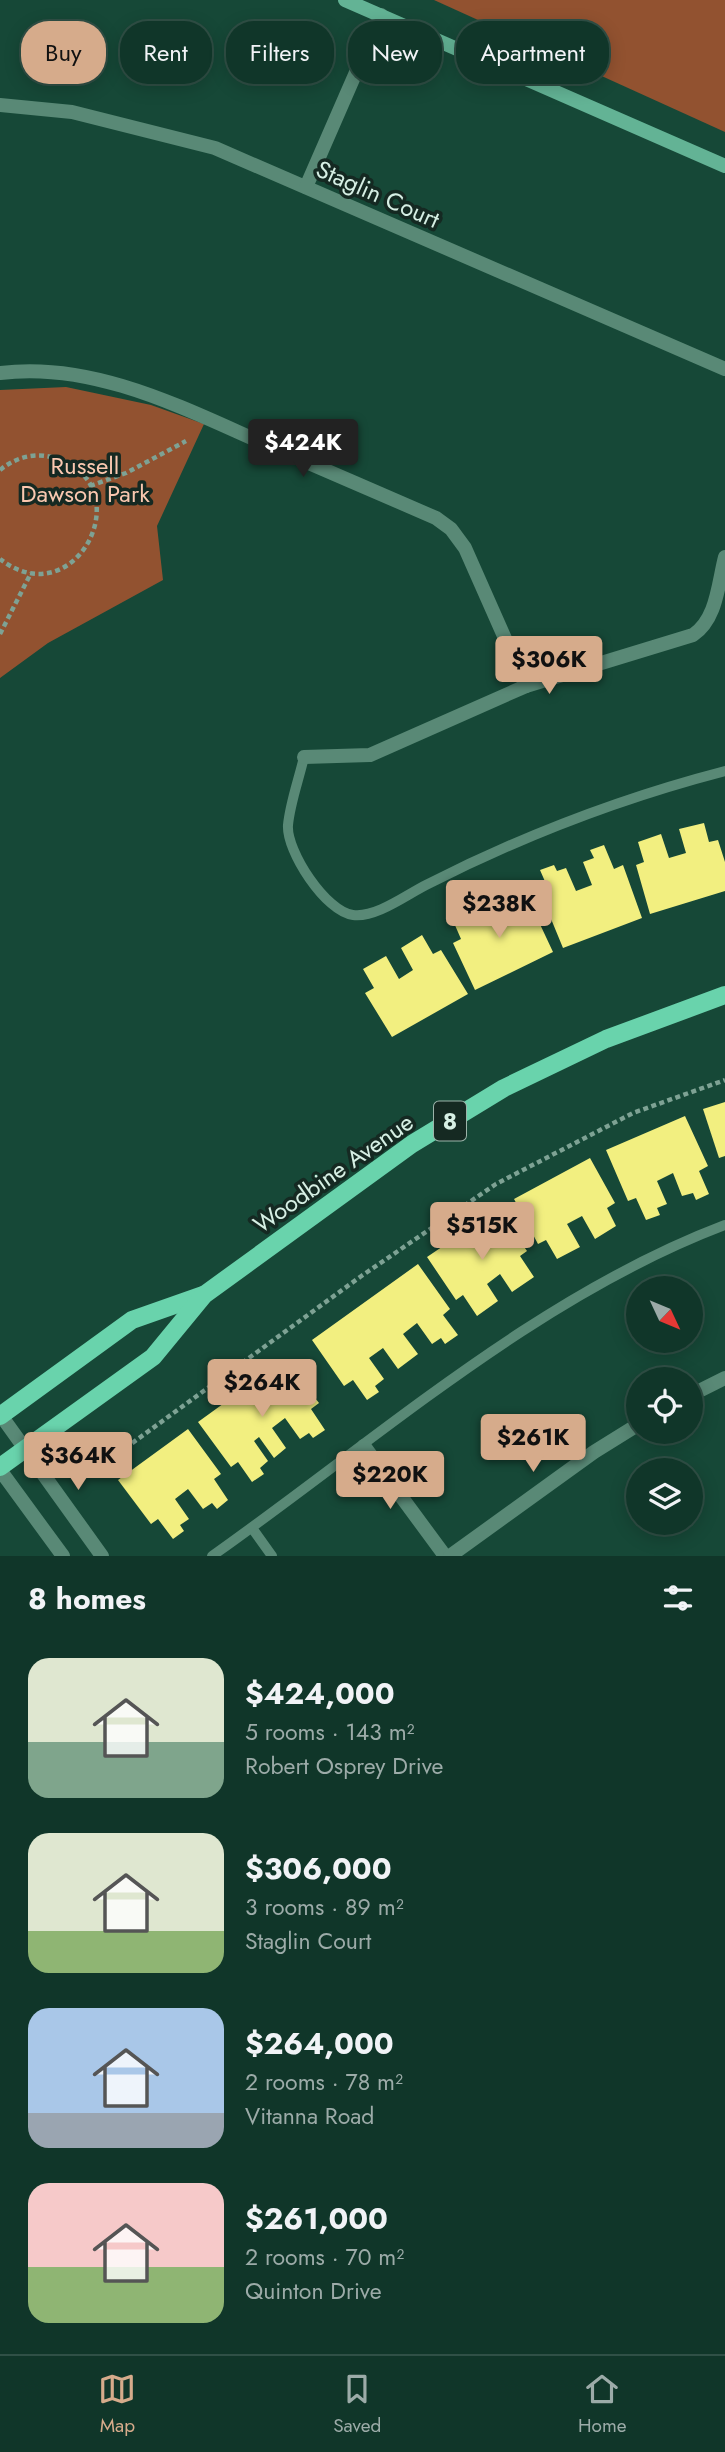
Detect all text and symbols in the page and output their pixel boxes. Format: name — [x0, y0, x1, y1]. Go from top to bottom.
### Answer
chip: Buy — [21, 21, 106, 84]
chip: Rent — [120, 21, 212, 84]
chip: Filters — [226, 21, 334, 84]
chip: New — [348, 21, 442, 84]
chip: Apartment — [456, 21, 609, 84]
street label: Staglin Court — [311, 151, 446, 237]
pin: $424K — [254, 420, 352, 479]
text: $424K — [264, 425, 342, 459]
park label: Russell Dawson Park — [20, 448, 150, 511]
pin: $306K — [500, 636, 598, 696]
text: $306K — [511, 642, 587, 676]
pin: $238K — [450, 880, 548, 940]
text: $238K — [462, 886, 536, 920]
road number: 8 — [434, 1102, 466, 1140]
street label: Woodbine Avenue — [246, 1105, 420, 1241]
pin: $515K — [433, 1202, 531, 1262]
text: $515K — [446, 1208, 518, 1242]
north arrow — [626, 1276, 704, 1353]
map controls — [626, 1276, 703, 1535]
pin: $264K — [213, 1360, 311, 1419]
text: $264K — [224, 1365, 300, 1399]
button: locate — [626, 1367, 703, 1444]
pin: $261K — [484, 1414, 582, 1474]
text: $261K — [497, 1420, 569, 1454]
pin: $364K — [29, 1432, 127, 1492]
text: $364K — [40, 1438, 116, 1472]
pin: $220K — [341, 1452, 439, 1511]
text: $220K — [352, 1457, 428, 1491]
button: layers — [626, 1458, 703, 1535]
text: 8 homes — [28, 1577, 146, 1620]
icon: filters — [659, 1579, 697, 1617]
text: $424,000 — [245, 1672, 395, 1715]
icon: home — [84, 1686, 168, 1770]
text: 5 rooms · 143 m² — [245, 1715, 415, 1749]
text: Robert Osprey Drive — [245, 1749, 443, 1783]
text: $306,000 — [245, 1847, 392, 1890]
icon: home — [84, 1861, 168, 1945]
text: 3 rooms · 89 m² — [245, 1890, 404, 1924]
text: Staglin Court — [245, 1924, 371, 1958]
text: $264,000 — [245, 2022, 394, 2065]
icon: home — [84, 2036, 168, 2120]
text: 2 rooms · 78 m² — [245, 2065, 403, 2099]
text: Vitanna Road — [245, 2099, 374, 2133]
text: $261,000 — [245, 2197, 388, 2240]
icon: home — [84, 2211, 168, 2295]
text: 2 rooms · 70 m² — [245, 2240, 404, 2274]
text: Quinton Drive — [245, 2274, 381, 2308]
tab: Map — [98, 2370, 136, 2439]
tab: Saved — [333, 2370, 381, 2439]
tab: Home — [578, 2370, 627, 2439]

